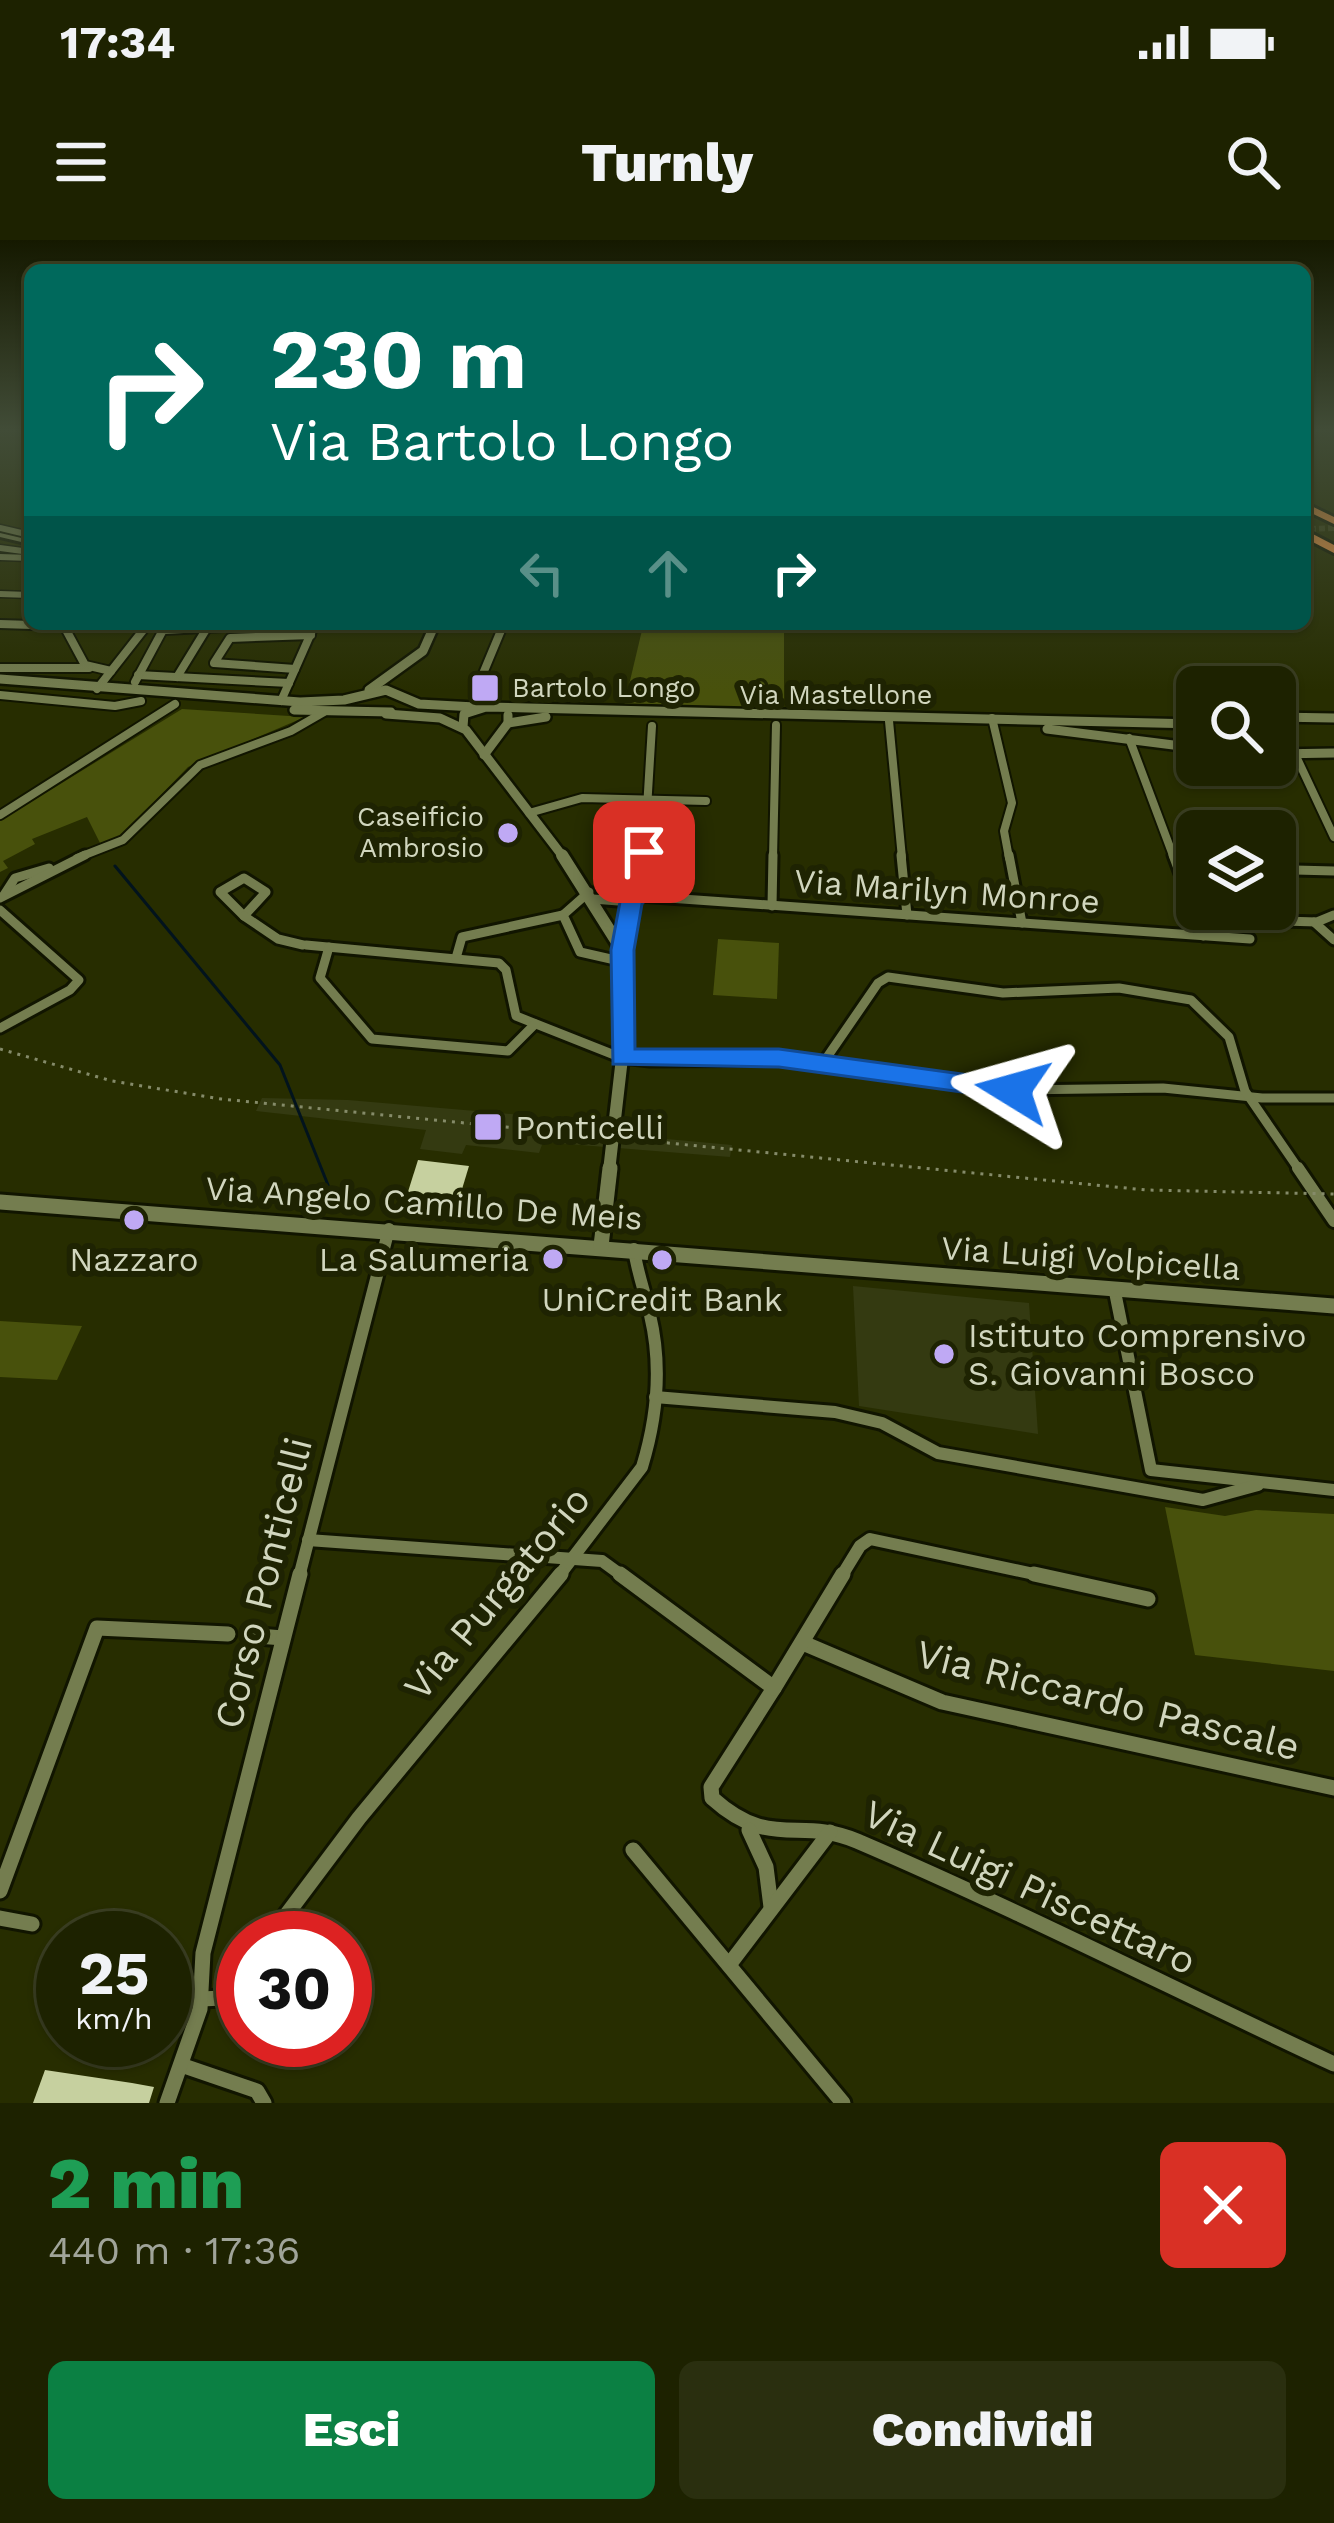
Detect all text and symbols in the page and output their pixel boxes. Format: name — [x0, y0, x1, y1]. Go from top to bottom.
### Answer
text: 17:34 — [60, 16, 175, 69]
icon: menu — [48, 129, 114, 195]
icon: search — [1220, 129, 1286, 195]
text: Turnly — [581, 131, 753, 194]
text: 230 m — [270, 310, 527, 408]
icon: right — [72, 312, 228, 468]
text: Via Bartolo Longo — [270, 410, 734, 473]
icon: left — [509, 540, 575, 606]
icon: ahead — [635, 540, 701, 606]
icon: right — [761, 540, 827, 606]
map controls — [1176, 666, 1296, 930]
button: search — [1176, 666, 1296, 786]
marker: Bartolo Longo — [469, 672, 501, 704]
place label: Bartolo Longo — [512, 672, 696, 704]
street label: Via Mastellone — [740, 679, 932, 711]
place label: Caseificio Ambrosio — [357, 801, 484, 864]
pin — [593, 801, 695, 903]
button: layers — [1176, 810, 1296, 930]
icon: arrive — [611, 819, 677, 885]
marker: Caseificio Ambrosio — [495, 820, 521, 846]
street label: Via Marilyn Monroe — [793, 861, 1101, 921]
position arrow — [950, 1027, 1076, 1153]
place label: Ponticelli — [515, 1108, 664, 1147]
marker: Ponticelli — [472, 1111, 504, 1143]
street label: Via Angelo Camillo De Meis — [204, 1168, 644, 1238]
marker: Nazzaro — [121, 1207, 147, 1233]
street label: Via Luigi Volpicella — [940, 1228, 1242, 1288]
place label: Nazzaro — [69, 1240, 199, 1279]
place label: La Salumeria — [319, 1240, 529, 1279]
marker: La Salumeria — [540, 1246, 566, 1272]
marker: UniCredit Bank — [649, 1247, 675, 1273]
place label: UniCredit Bank — [542, 1280, 782, 1319]
place label: Istituto Comprensivo S. Giovanni Bosco — [968, 1316, 1307, 1393]
marker: Istituto Comprensivo S. Giovanni Bosco — [931, 1341, 957, 1367]
street label: Corso Ponticelli — [205, 1433, 321, 1733]
street label: Via Purgatorio — [395, 1477, 599, 1709]
street label: Via Riccardo Pascale — [912, 1631, 1304, 1769]
street label: Via Luigi Piscettaro — [857, 1790, 1203, 1984]
speed limit sign: 30 — [216, 1911, 372, 2067]
text: 25 — [79, 1938, 149, 2009]
text: km/h — [75, 2001, 153, 2036]
text: 2 min — [48, 2141, 244, 2225]
button: close — [1160, 2142, 1286, 2268]
text: 440 m · 17:36 — [48, 2228, 300, 2273]
button: Esci — [48, 2361, 655, 2499]
button: Condividi — [679, 2361, 1286, 2499]

